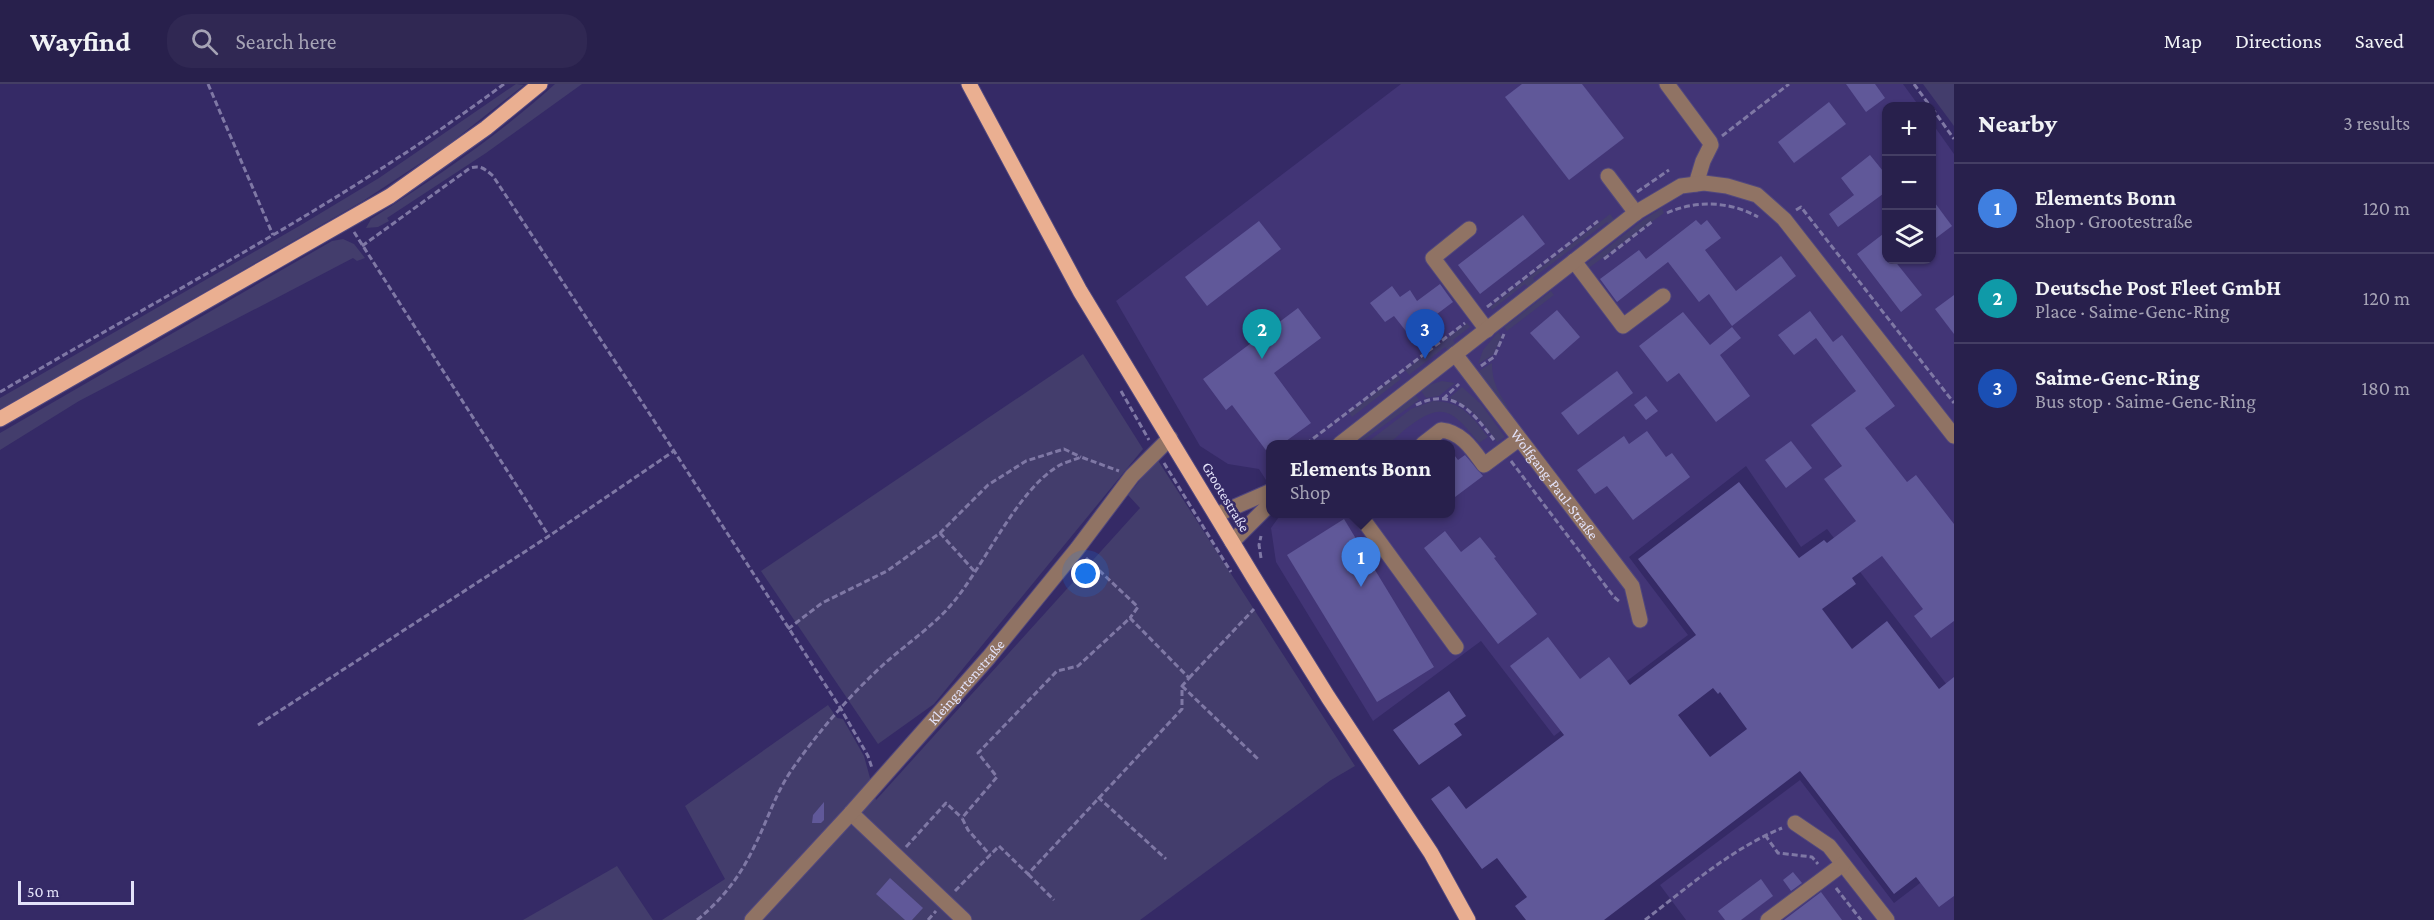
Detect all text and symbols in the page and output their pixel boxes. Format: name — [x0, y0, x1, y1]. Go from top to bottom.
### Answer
search box — [167, 14, 587, 68]
icon: search — [188, 25, 221, 58]
text: Wayfind — [30, 26, 131, 57]
text: Search here — [236, 29, 336, 54]
text: Map — [2164, 29, 2202, 53]
text: Directions — [2235, 29, 2322, 53]
text: Saved — [2355, 29, 2404, 53]
map controls — [1882, 102, 1936, 264]
button: + — [1882, 102, 1936, 156]
text: Nearby — [1978, 109, 2057, 138]
text: 3 results — [2343, 112, 2410, 134]
button: − — [1882, 156, 1936, 210]
text: Elements Bonn — [2035, 185, 2176, 210]
text: 1 — [1994, 197, 2001, 219]
text: 120 m — [2363, 197, 2410, 219]
button: layers — [1882, 210, 1936, 264]
text: Shop · Grootestraße — [2035, 210, 2193, 232]
text: Deutsche Post Fleet GmbH — [2035, 275, 2281, 300]
text: 2 — [1992, 287, 2003, 309]
text: 120 m — [2363, 287, 2410, 309]
text: Place · Saime-Genc-Ring — [2035, 300, 2230, 322]
pin: 2 — [1242, 310, 1282, 359]
pin: 3 — [1406, 310, 1444, 359]
text: Saime-Genc-Ring — [2035, 365, 2200, 390]
text: 3 — [1993, 377, 2002, 399]
text: 180 m — [2361, 377, 2410, 399]
text: Bus stop · Saime-Genc-Ring — [2035, 390, 2256, 412]
street label: Wolfgang-Paul-Straße — [1507, 426, 1602, 543]
popup — [1266, 440, 1455, 518]
text: Elements Bonn — [1290, 456, 1431, 481]
street label: Grootestraße — [1199, 459, 1253, 535]
text: Shop — [1290, 481, 1330, 503]
pin: 1 — [1342, 538, 1380, 587]
your location — [1071, 559, 1100, 588]
street label: Kleingartenstraße — [925, 636, 1008, 728]
scale bar — [18, 878, 134, 906]
text: 50 m — [27, 883, 59, 900]

